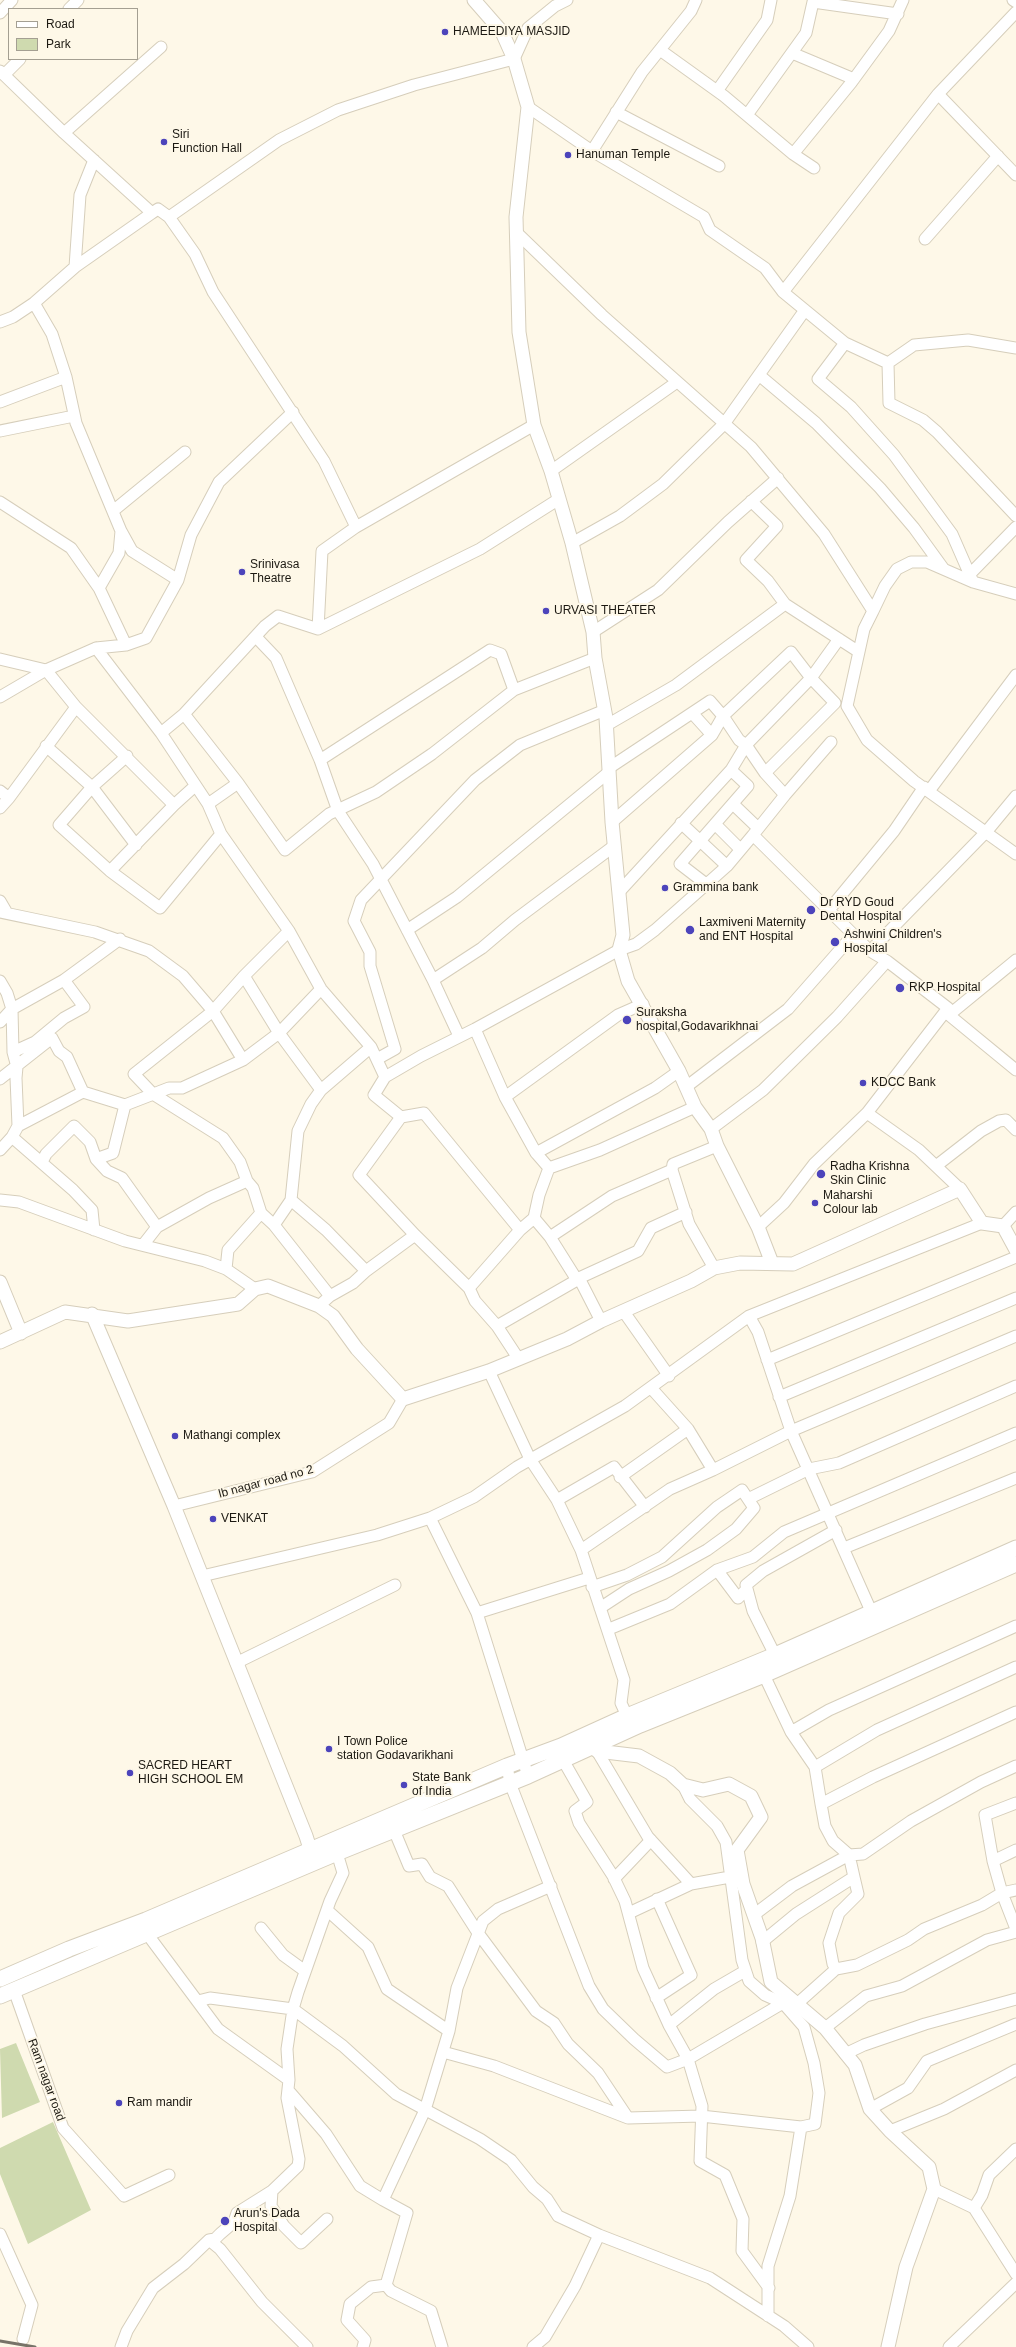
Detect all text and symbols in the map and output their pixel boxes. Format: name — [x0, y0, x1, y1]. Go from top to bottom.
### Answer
legend — [8, 8, 138, 60]
text: Road — [46, 17, 75, 31]
place label: HAMEEDIYA MASJID — [453, 25, 570, 39]
marker: HAMEEDIYA MASJID — [440, 27, 450, 37]
text: Park — [46, 37, 71, 51]
place label: Siri Function Hall — [172, 128, 242, 156]
marker: Siri Function Hall — [159, 137, 169, 147]
place label: Hanuman Temple — [576, 148, 670, 162]
marker: Hanuman Temple — [563, 150, 573, 160]
place label: Srinivasa Theatre — [250, 558, 299, 586]
marker: Srinivasa Theatre — [237, 567, 247, 577]
place label: URVASI THEATER — [554, 604, 656, 618]
marker: URVASI THEATER — [541, 606, 551, 616]
place label: Grammina bank — [673, 881, 758, 895]
marker: Grammina bank — [660, 883, 670, 893]
place label: Dr RYD Goud Dental Hospital — [820, 896, 901, 924]
marker: Dr RYD Goud Dental Hospital — [805, 904, 817, 916]
place label: Laxmiveni Maternity and ENT Hospital — [699, 916, 806, 944]
marker: Laxmiveni Maternity and ENT Hospital — [684, 924, 696, 936]
place label: Ashwini Children's Hospital — [844, 928, 942, 956]
marker: Ashwini Children's Hospital — [829, 936, 841, 948]
place label: RKP Hospital — [909, 981, 980, 995]
marker: RKP Hospital — [894, 982, 906, 994]
place label: Suraksha hospital,Godavarikhnai — [636, 1006, 758, 1034]
marker: Suraksha hospital,Godavarikhnai — [621, 1014, 633, 1026]
place label: KDCC Bank — [871, 1076, 936, 1090]
marker: KDCC Bank — [858, 1078, 868, 1088]
place label: Radha Krishna Skin Clinic — [830, 1160, 909, 1188]
marker: Radha Krishna Skin Clinic — [815, 1168, 827, 1180]
place label: Maharshi Colour lab — [823, 1189, 878, 1217]
marker: Maharshi Colour lab — [810, 1198, 820, 1208]
place label: Mathangi complex — [183, 1429, 280, 1443]
marker: Mathangi complex — [170, 1431, 180, 1441]
street label: lb nagar road no 2 — [217, 1462, 315, 1502]
place label: VENKAT — [221, 1512, 268, 1526]
marker: VENKAT — [208, 1514, 218, 1524]
place label: I Town Police station Godavarikhani — [337, 1735, 453, 1763]
marker: I Town Police station Godavarikhani — [324, 1744, 334, 1754]
place label: SACRED HEART HIGH SCHOOL EM — [138, 1759, 243, 1787]
marker: SACRED HEART HIGH SCHOOL EM — [125, 1768, 135, 1778]
place label: State Bank of India — [412, 1771, 471, 1799]
marker: State Bank of India — [399, 1780, 409, 1790]
street label: Ram nagar road — [24, 2037, 68, 2123]
place label: Ram mandir — [127, 2096, 192, 2110]
marker: Ram mandir — [114, 2098, 124, 2108]
place label: Arun's Dada Hospital — [234, 2207, 300, 2235]
marker: Arun's Dada Hospital — [219, 2215, 231, 2227]

